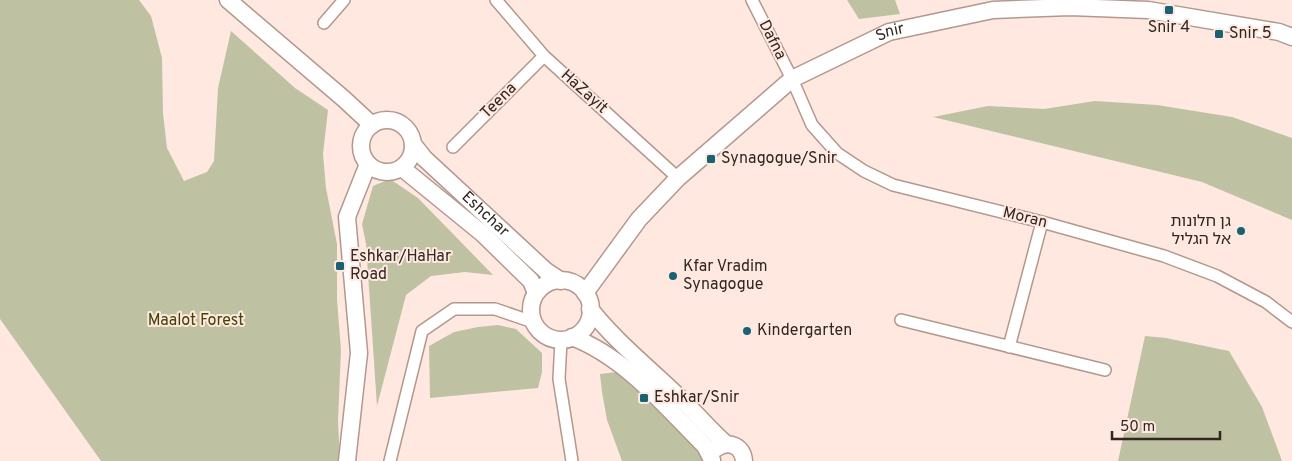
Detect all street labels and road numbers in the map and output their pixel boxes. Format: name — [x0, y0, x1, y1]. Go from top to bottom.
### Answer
street label: Dafna — [754, 17, 790, 63]
street label: Snir — [873, 19, 906, 47]
street label: HaZayit — [556, 66, 612, 118]
street label: Teena — [477, 79, 521, 123]
street label: Eshchar — [457, 187, 513, 242]
street label: Moran — [1001, 203, 1049, 233]

